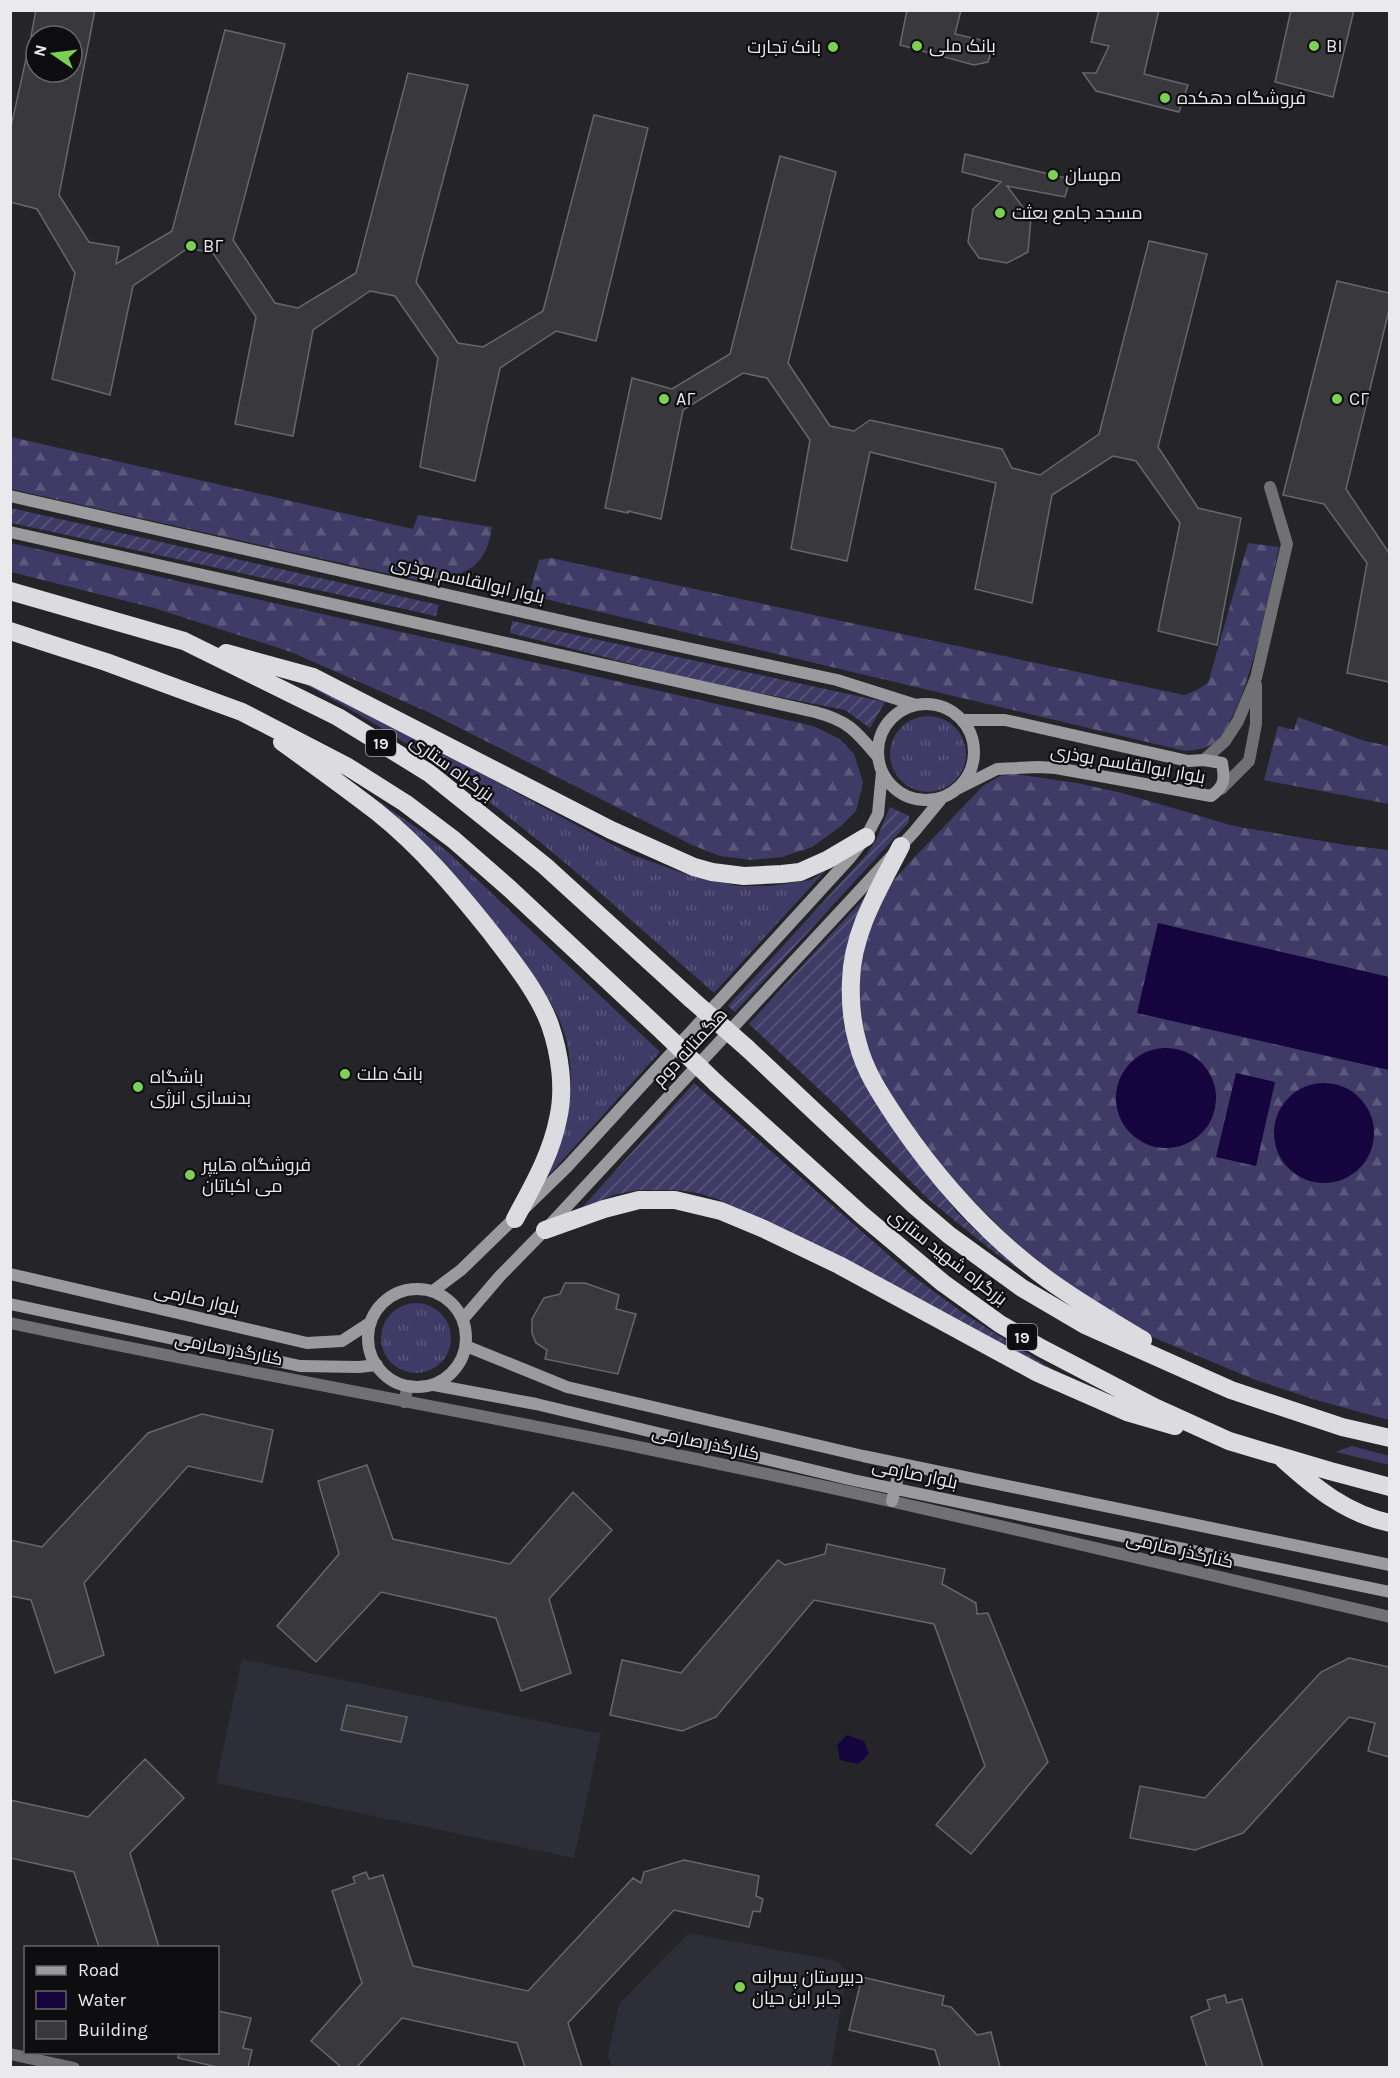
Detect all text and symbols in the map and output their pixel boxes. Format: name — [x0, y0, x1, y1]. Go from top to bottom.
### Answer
north arrow — [24, 24, 84, 84]
place label: بانک ملی — [929, 35, 996, 57]
place label: B۱ — [1326, 35, 1343, 57]
place label: بانک تجارت — [747, 36, 821, 58]
marker: بانک ملی — [910, 39, 924, 53]
marker: B۱ — [1307, 39, 1321, 53]
marker: بانک تجارت — [826, 40, 840, 54]
text: N — [29, 43, 51, 58]
place label: فروشگاه دهکده — [1177, 87, 1306, 109]
marker: فروشگاه دهکده — [1158, 91, 1172, 105]
place label: مهسان — [1065, 164, 1121, 186]
marker: مهسان — [1046, 168, 1060, 182]
place label: مسجد جامع بعثت — [1012, 202, 1143, 225]
marker: مسجد جامع بعثت — [993, 206, 1007, 220]
place label: B۲ — [203, 235, 224, 257]
marker: B۲ — [184, 239, 198, 253]
place label: A۲ — [676, 388, 696, 410]
place label: C۲ — [1349, 388, 1370, 410]
marker: A۲ — [657, 392, 671, 406]
marker: C۲ — [1330, 392, 1344, 406]
street label: بلوار ابوالقاسم بوذری — [389, 552, 547, 609]
road number: 19 — [366, 730, 396, 756]
street label: بزرگراه ستاری — [406, 730, 498, 806]
street label: بلوار ابوالقاسم بوذری — [1049, 740, 1207, 789]
street label: هگمتانه دوم — [648, 1003, 733, 1091]
place label: بانک ملت — [357, 1063, 423, 1085]
place label: باشگاه بدنسازی انرژی — [150, 1066, 251, 1109]
marker: بانک ملت — [338, 1067, 352, 1081]
marker: باشگاه بدنسازی انرژی — [131, 1080, 145, 1094]
place label: فروشگاه هایپر می اکباتان — [201, 1154, 311, 1197]
marker: فروشگاه هایپر می اکباتان — [183, 1168, 197, 1182]
street label: بزرگراه شهید ستاری — [884, 1204, 1012, 1310]
street label: بلوار صارمی — [152, 1279, 242, 1319]
road number: 19 — [1007, 1324, 1037, 1350]
street label: کنارگذر صارمی — [173, 1328, 285, 1370]
street label: کنارگذر صارمی — [650, 1421, 762, 1465]
street label: بلوار صارمی — [870, 1454, 960, 1494]
street label: کنارگذر صارمی — [1124, 1527, 1236, 1573]
legend — [24, 1946, 219, 2054]
text: Road — [78, 1959, 119, 1981]
place label: دبیرستان پسرانه جابر ابن حیان — [752, 1966, 863, 2009]
marker: دبیرستان پسرانه جابر ابن حیان — [733, 1980, 747, 1994]
text: Water — [78, 1989, 126, 2011]
text: Building — [78, 2019, 148, 2041]

